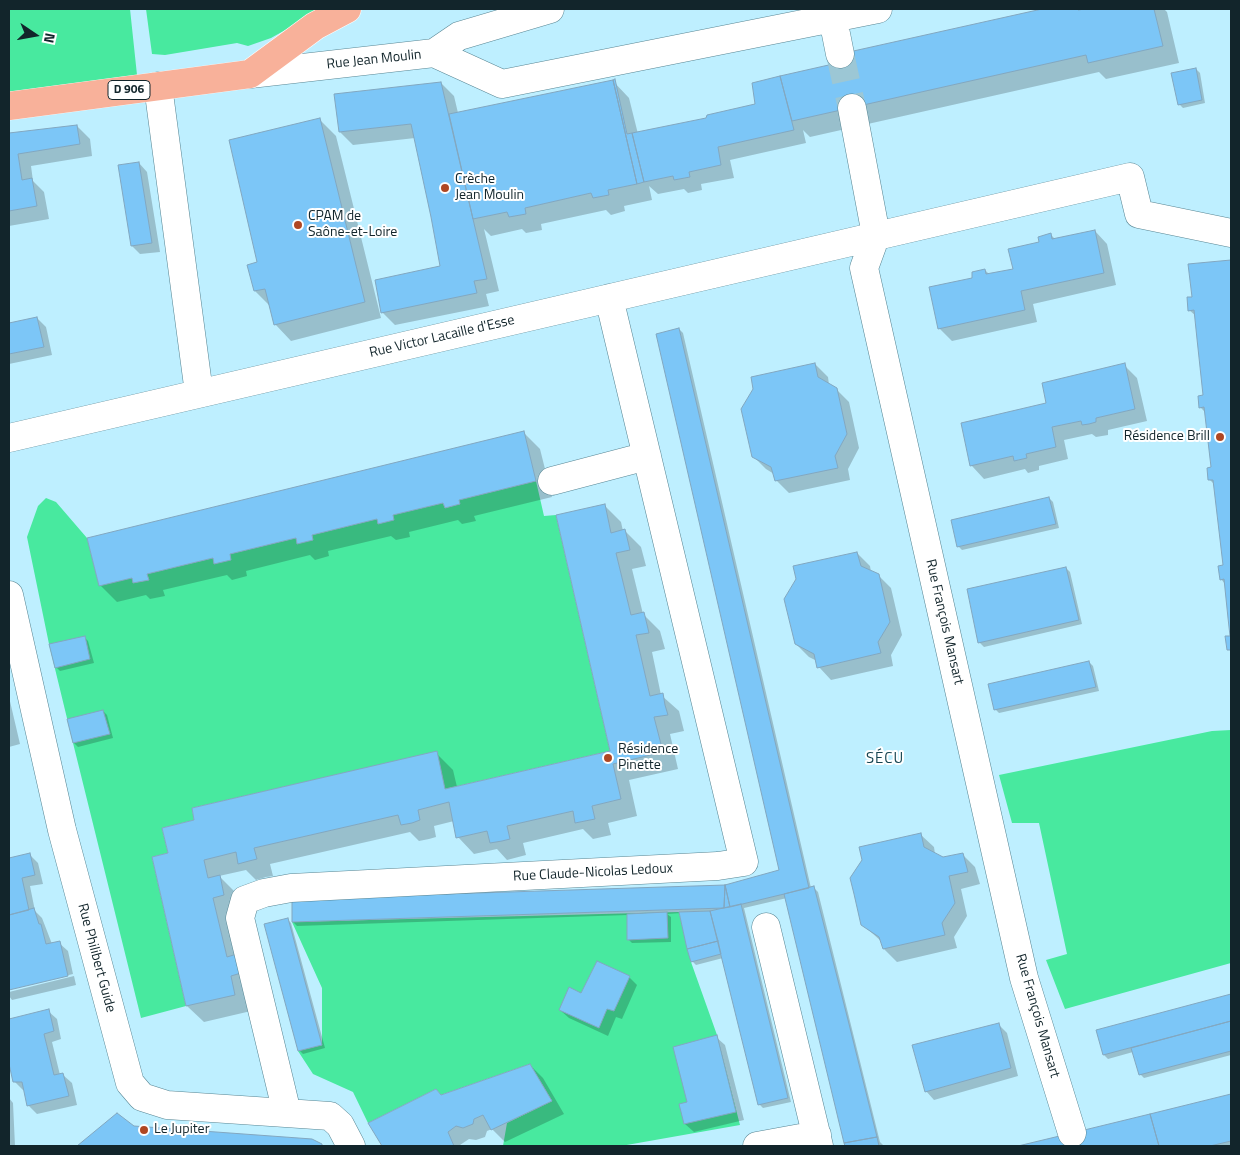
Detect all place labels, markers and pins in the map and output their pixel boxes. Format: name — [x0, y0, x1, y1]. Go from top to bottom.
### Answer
place label: Crèche Jean Moulin — [455, 172, 524, 204]
marker: Crèche Jean Moulin — [439, 182, 451, 194]
place label: CPAM de Saône-et-Loire — [308, 209, 397, 242]
marker: CPAM de Saône-et-Loire — [292, 219, 304, 231]
place label: Résidence Brill — [1124, 429, 1210, 445]
marker: Résidence Brill — [1214, 431, 1226, 443]
place label: Résidence Pinette — [618, 742, 678, 774]
marker: Résidence Pinette — [602, 752, 614, 764]
place label: Le Jupiter — [154, 1122, 210, 1138]
marker: Le Jupiter — [138, 1124, 150, 1136]

